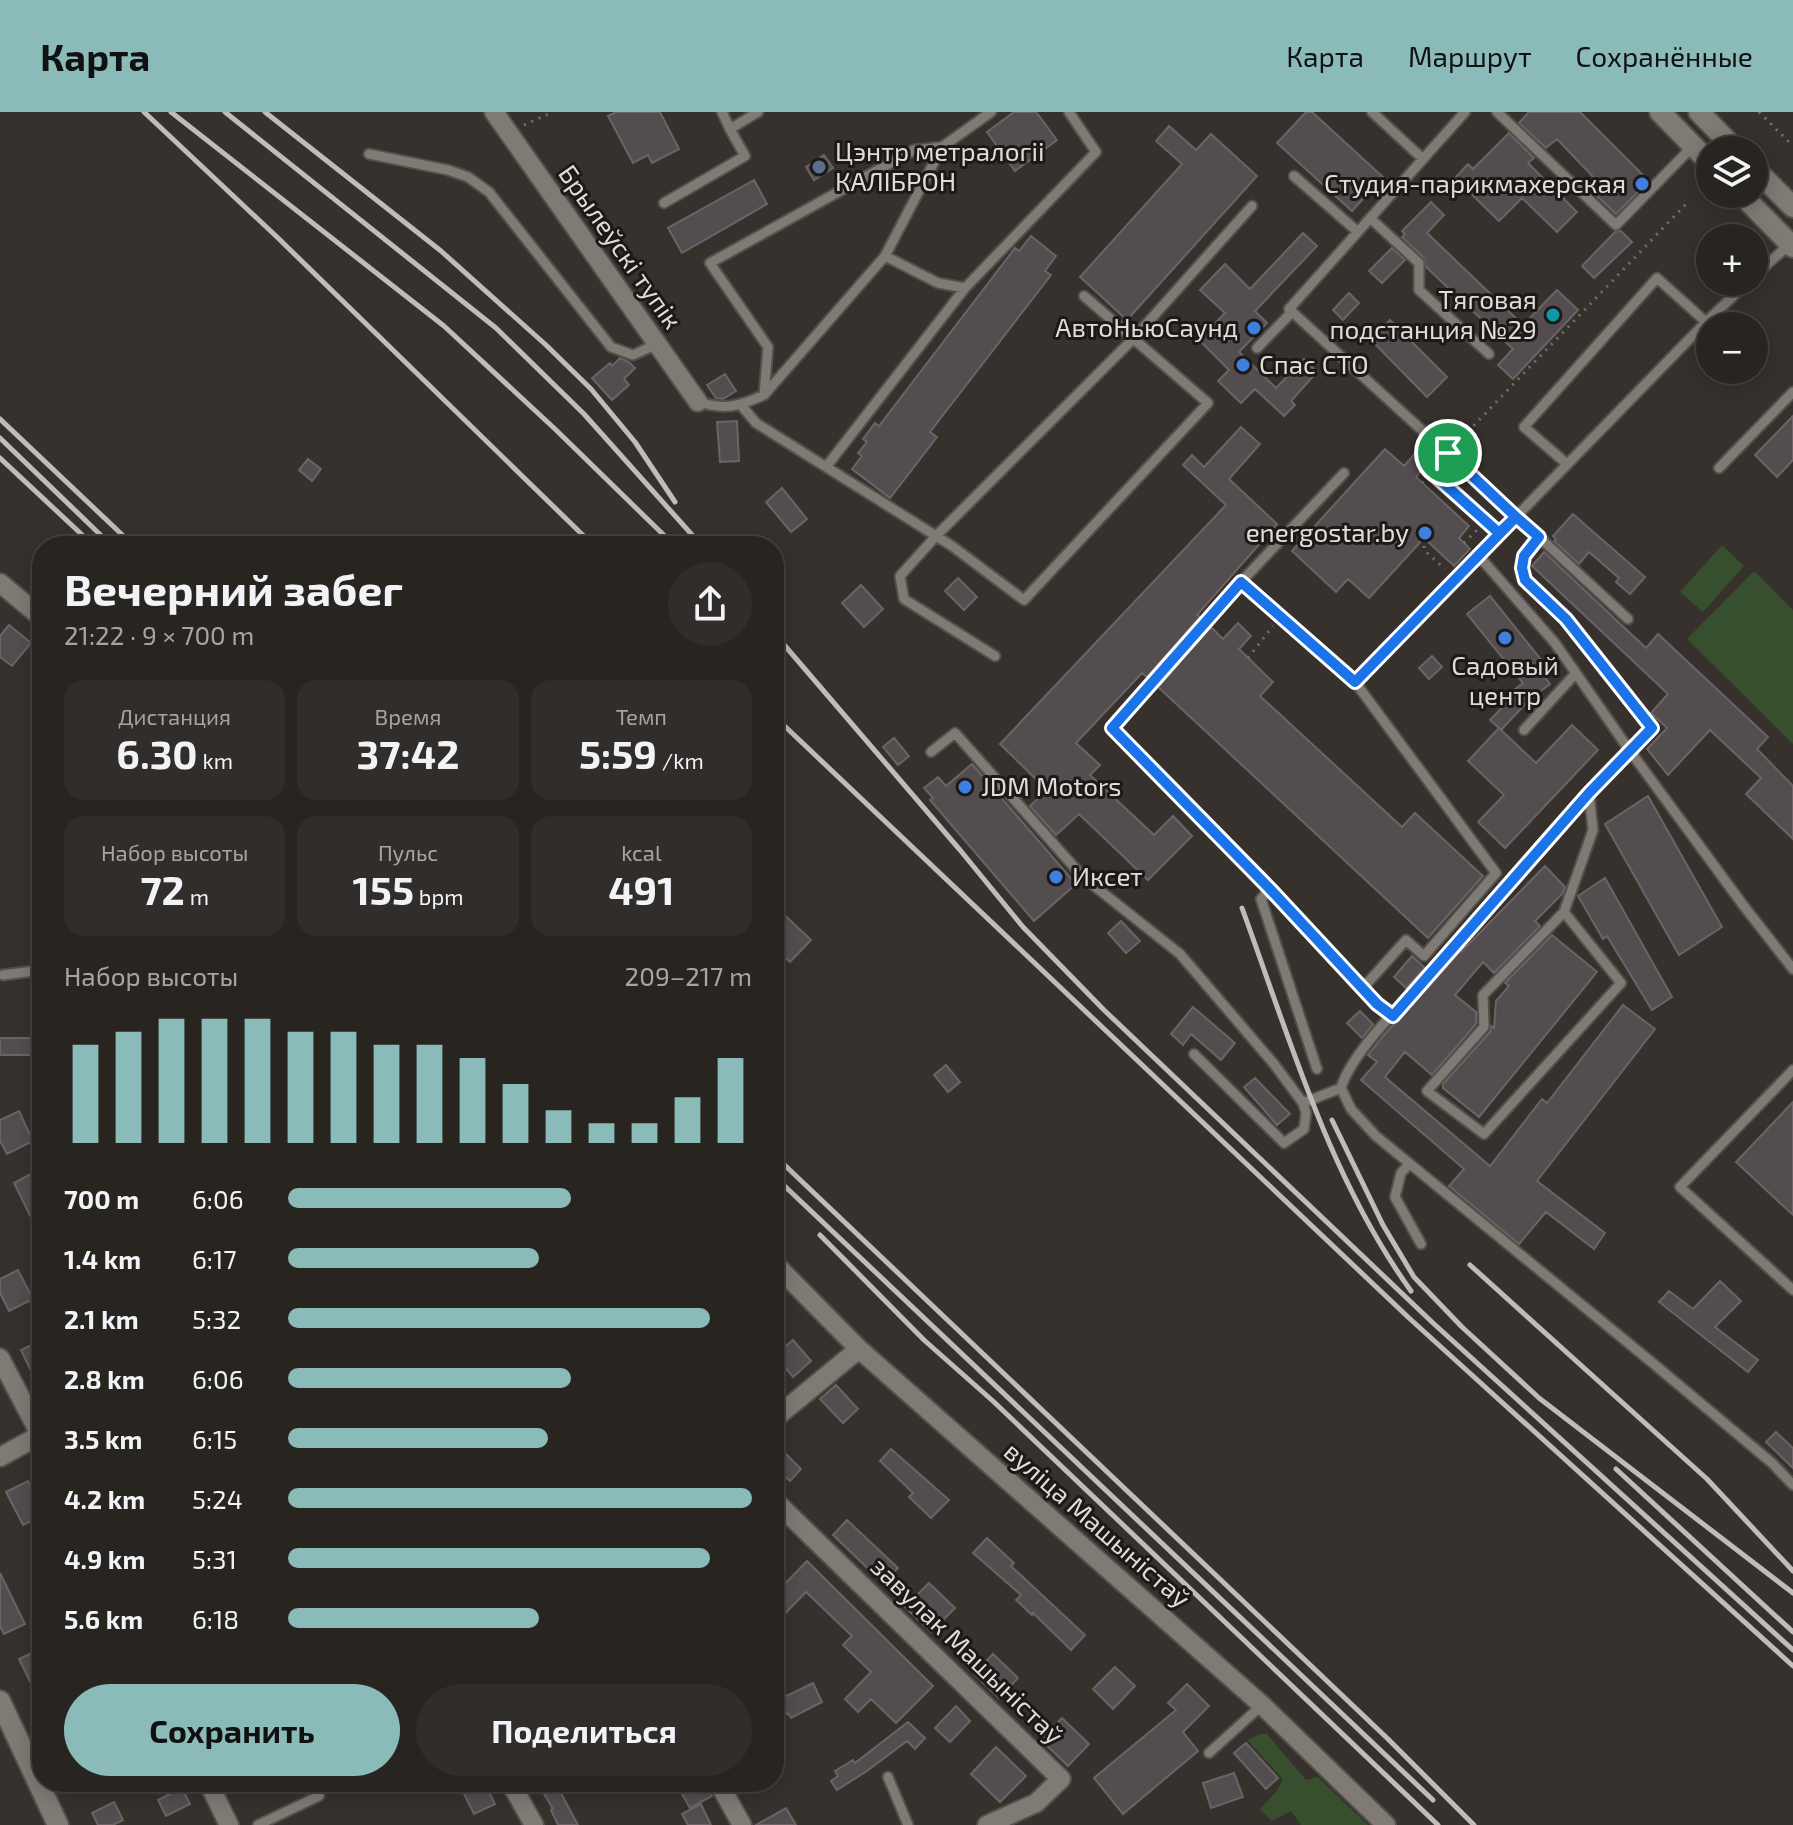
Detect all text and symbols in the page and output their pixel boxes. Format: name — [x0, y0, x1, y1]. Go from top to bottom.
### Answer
text: Карта — [40, 33, 150, 79]
text: Карта — [1286, 39, 1364, 73]
text: Маршрут — [1408, 39, 1532, 73]
text: Сохранённые — [1576, 39, 1753, 73]
place label: Цэнтр метралогіі КАЛIБРОН — [835, 135, 1045, 196]
map controls — [1696, 136, 1768, 384]
button: layers — [1696, 136, 1768, 208]
street label: Брылеўскі тупік — [552, 158, 689, 335]
marker: Цэнтр метралогіі КАЛIБРОН — [810, 158, 828, 176]
place label: Студия-парикмахерская — [1324, 167, 1626, 199]
marker: Студия-парикмахерская — [1633, 175, 1651, 193]
button: + — [1696, 224, 1768, 296]
place label: Тяговая подстанция №29 — [1329, 283, 1537, 344]
marker: Тяговая подстанция №29 — [1544, 306, 1562, 324]
place label: АвтоНьюСаунд — [1055, 311, 1238, 343]
button: − — [1696, 312, 1768, 384]
marker: АвтоНьюСаунд — [1245, 319, 1263, 337]
place label: Спас СТО — [1259, 348, 1369, 379]
marker: Спас СТО — [1234, 356, 1252, 374]
pin — [1414, 419, 1482, 487]
icon: arrive — [1426, 431, 1470, 475]
place label: energostar.by — [1246, 516, 1409, 547]
marker: energostar.by — [1416, 524, 1434, 542]
text: Вечерний забег — [64, 562, 403, 615]
button: share — [668, 562, 752, 646]
text: 21:22 · 9 × 700 m — [64, 619, 254, 650]
marker: Садовый центр — [1496, 629, 1514, 647]
place label: Садовый центр — [1451, 649, 1559, 710]
text: Дистанция — [118, 703, 231, 729]
text: Время — [375, 703, 441, 729]
text: Темп — [616, 703, 667, 729]
text: 6.30 — [116, 729, 198, 777]
text: 37:42 — [357, 729, 459, 777]
text: 5:59 — [579, 729, 657, 777]
text: km — [198, 747, 233, 773]
text: /km — [657, 747, 704, 773]
place label: JDM Motors — [981, 770, 1122, 801]
marker: JDM Motors — [956, 778, 974, 796]
text: Набор высоты — [101, 839, 248, 865]
text: Пульс — [378, 839, 438, 865]
text: kcal — [621, 839, 661, 865]
place label: Иксет — [1072, 860, 1143, 891]
text: 72 — [140, 865, 185, 913]
text: 155 — [353, 865, 414, 913]
text: 491 — [608, 865, 675, 913]
marker: Иксет — [1047, 868, 1065, 886]
text: m — [185, 883, 209, 909]
text: bpm — [414, 883, 463, 909]
text: Набор высоты — [64, 960, 238, 991]
text: 209–217 m — [625, 960, 752, 991]
text: 700 m — [64, 1183, 139, 1214]
text: 6:06 — [192, 1183, 244, 1214]
text: 1.4 km — [64, 1243, 141, 1274]
text: 6:17 — [192, 1243, 237, 1274]
text: 2.1 km — [64, 1303, 139, 1334]
text: 5:32 — [192, 1303, 241, 1334]
text: 2.8 km — [64, 1363, 145, 1394]
text: 6:06 — [192, 1363, 244, 1394]
text: 3.5 km — [64, 1423, 143, 1454]
text: 6:15 — [192, 1423, 237, 1454]
street label: вуліца Машыністаў — [998, 1435, 1197, 1614]
text: 4.2 km — [64, 1483, 145, 1514]
text: 5:24 — [192, 1483, 243, 1514]
text: 4.9 km — [64, 1543, 145, 1574]
text: 5:31 — [192, 1543, 237, 1574]
street label: завулак Машыністаў — [865, 1550, 1071, 1751]
text: 5.6 km — [64, 1603, 143, 1634]
text: 6:18 — [192, 1603, 239, 1634]
button: Сохранить — [64, 1684, 400, 1776]
button: Поделиться — [416, 1684, 752, 1776]

